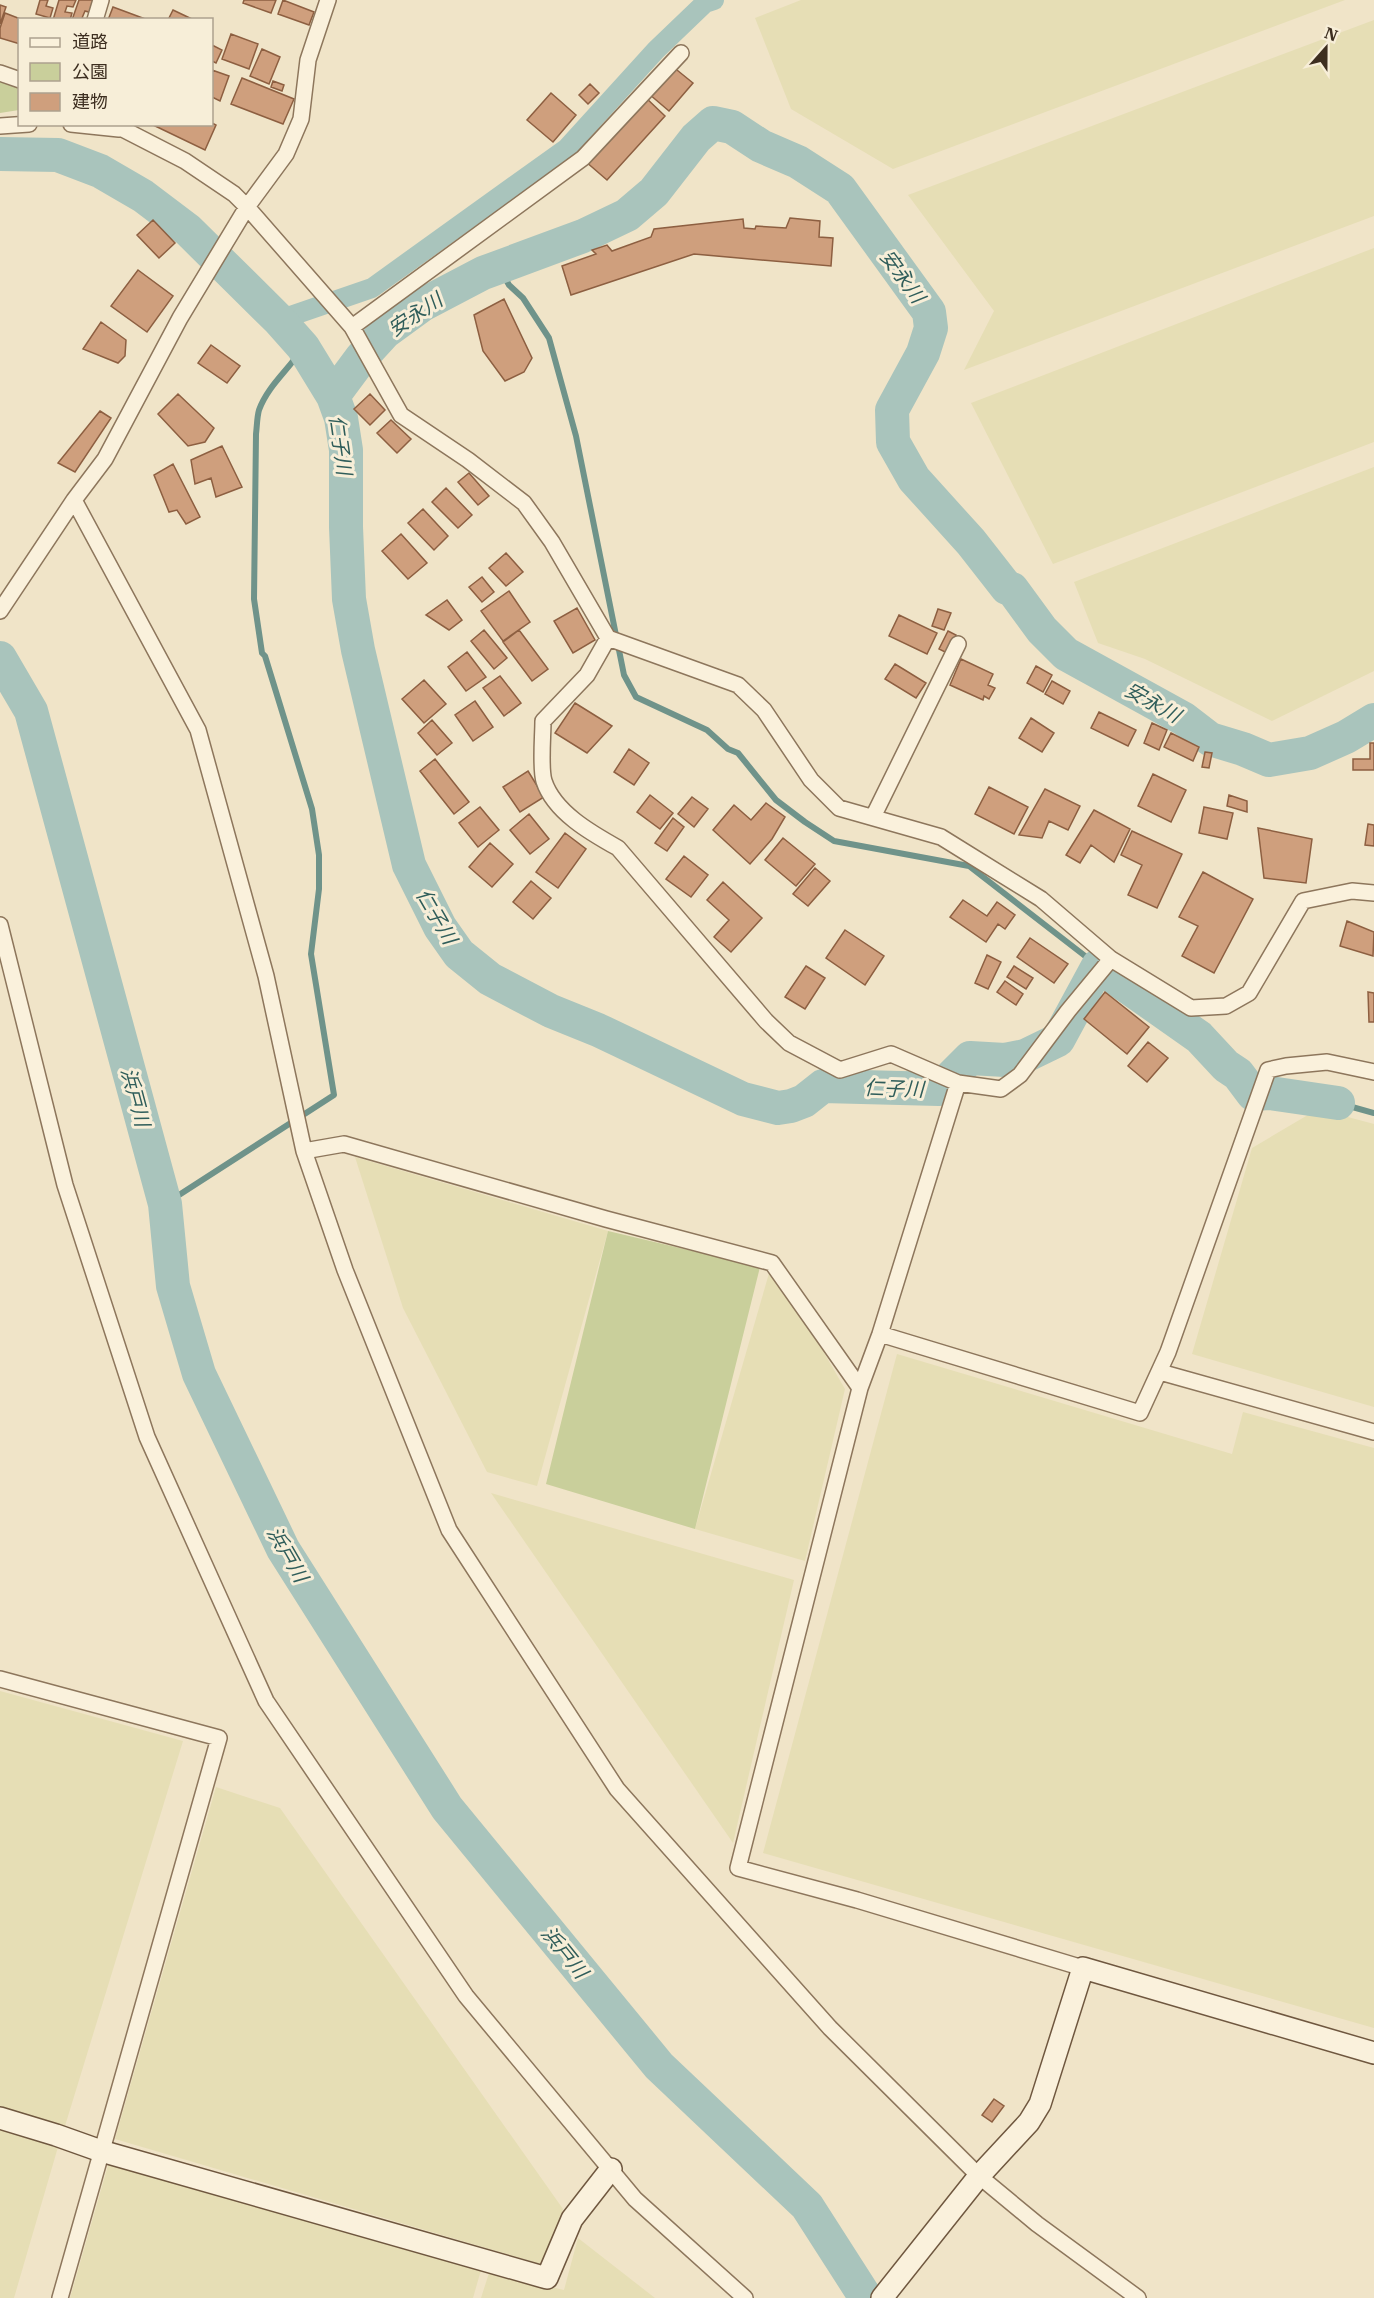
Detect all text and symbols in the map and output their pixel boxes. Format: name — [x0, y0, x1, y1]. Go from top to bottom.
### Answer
legend — [18, 18, 213, 126]
north arrow — [1296, 18, 1356, 78]
text: N — [1322, 22, 1341, 46]
text: 道路 — [72, 30, 108, 53]
text: 公園 — [72, 60, 108, 83]
text: 建物 — [72, 90, 108, 113]
water label: 安永川 — [874, 244, 933, 310]
water label: 安永川 — [383, 285, 449, 342]
water label: 仁子川 — [323, 413, 359, 479]
water label: 安永川 — [1120, 676, 1188, 729]
water label: 仁子川 — [410, 883, 465, 950]
water label: 浜戸川 — [115, 1065, 157, 1131]
water label: 仁子川 — [864, 1073, 926, 1103]
water label: 浜戸川 — [261, 1521, 316, 1588]
water label: 浜戸川 — [536, 1920, 596, 1985]

